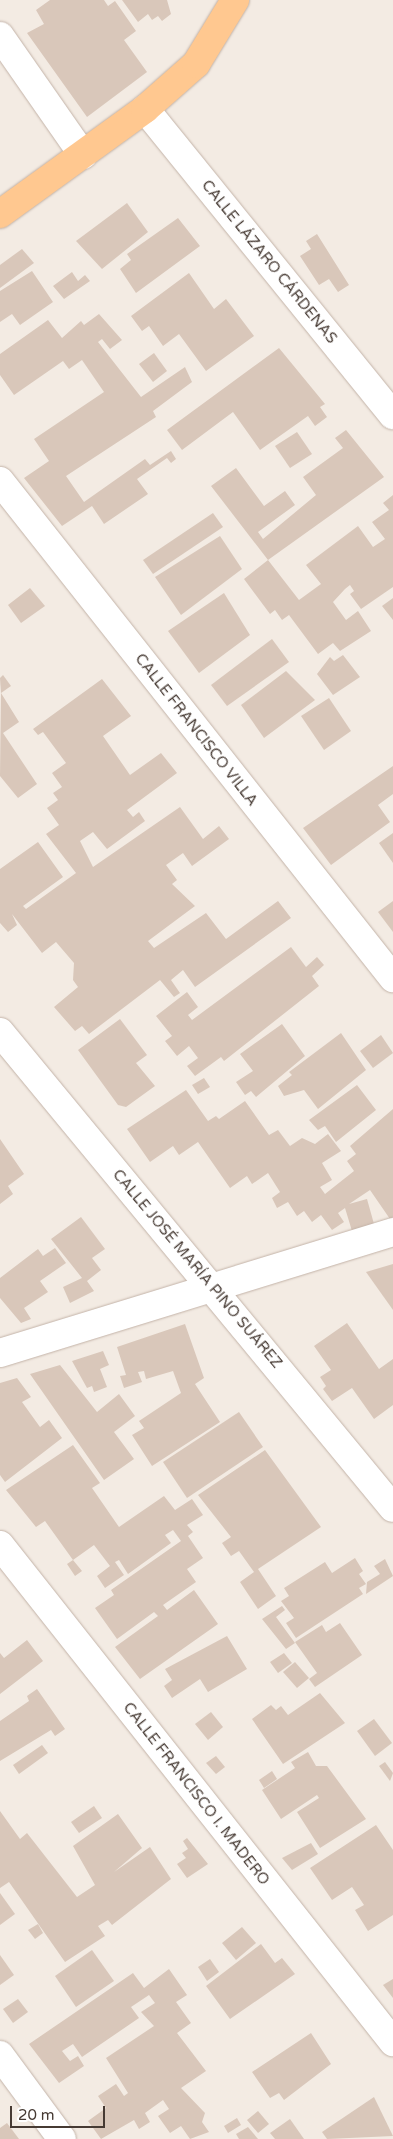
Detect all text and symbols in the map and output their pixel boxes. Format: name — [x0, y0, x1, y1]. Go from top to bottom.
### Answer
street label: CALLE LÁZARO CÁRDENAS — [197, 177, 341, 347]
street label: CALLE FRANCISCO VILLA — [131, 650, 261, 810]
street label: CALLE JOSÉ MARÍA PINO SUÁREZ — [109, 1166, 285, 1372]
street label: CALLE FRANCISCO I. MADERO — [119, 1699, 273, 1889]
scale bar — [12, 2096, 108, 2128]
text: 20 m — [18, 2106, 55, 2124]

